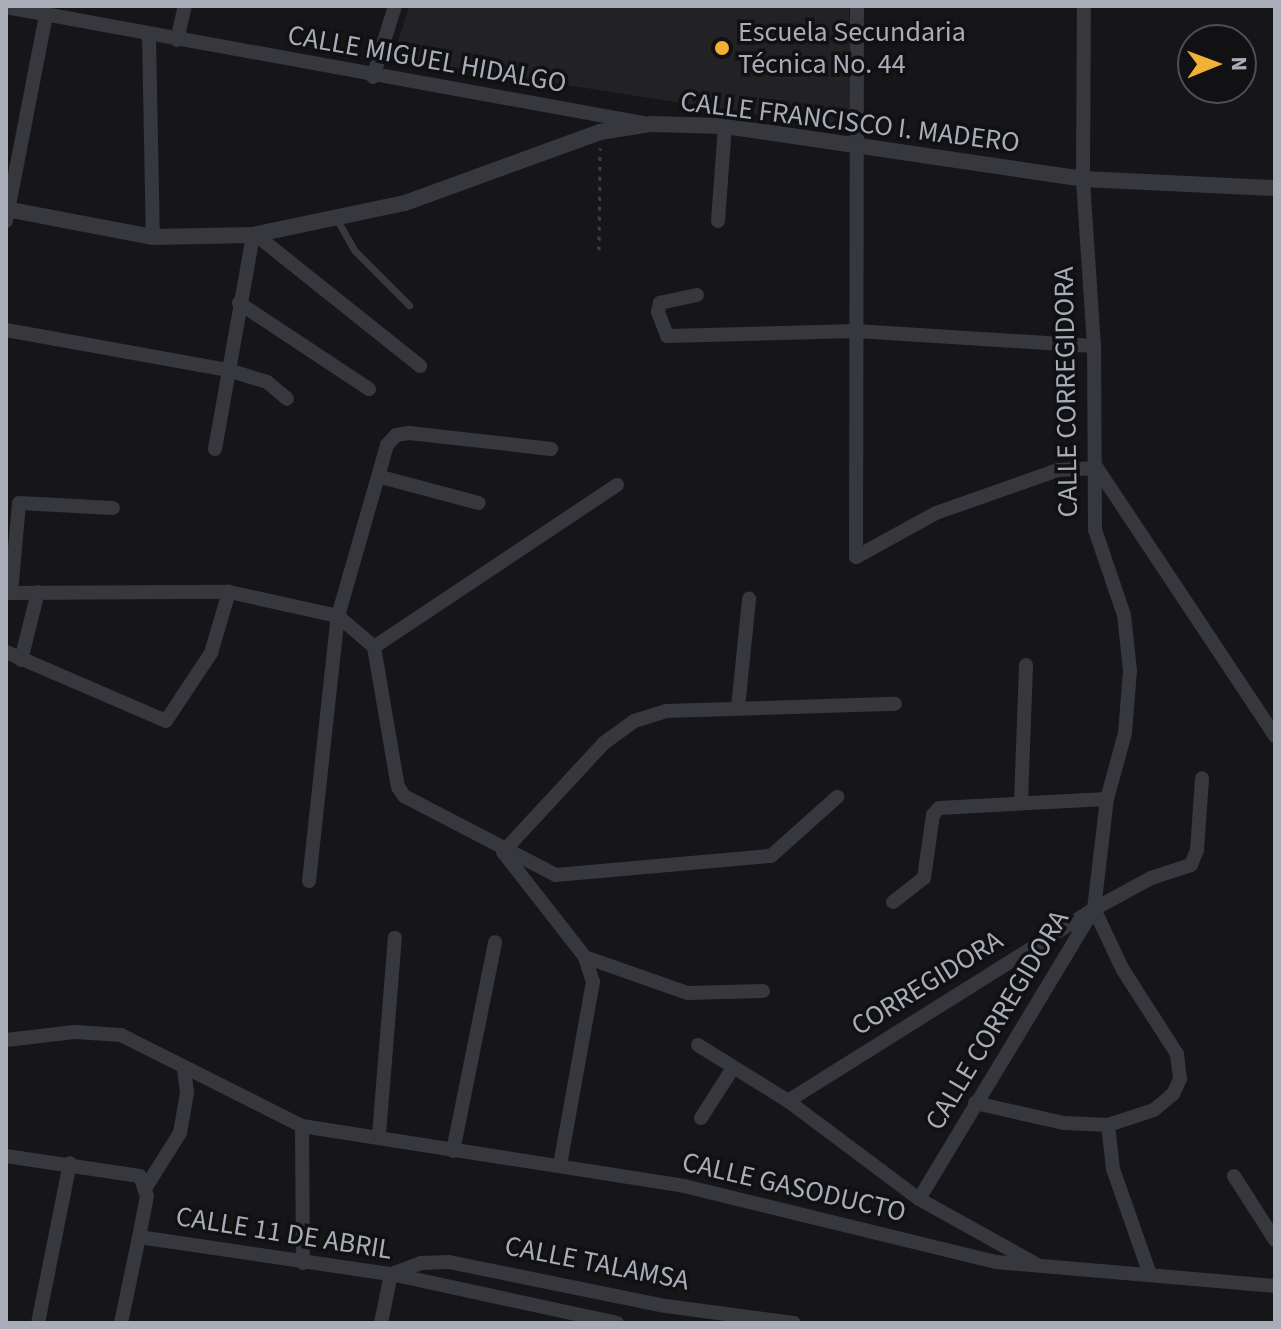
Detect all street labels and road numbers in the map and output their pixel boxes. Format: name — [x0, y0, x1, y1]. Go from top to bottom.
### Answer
street label: CALLE MIGUEL HIDALGO — [285, 18, 569, 100]
street label: CALLE FRANCISCO I. MADERO — [679, 85, 1021, 159]
street label: CALLE CORREGIDORA — [1047, 266, 1085, 518]
street label: CALLE CORREGIDORA — [918, 904, 1076, 1136]
street label: CORREGIDORA — [845, 923, 1009, 1043]
street label: CALLE GASODUCTO — [679, 1145, 909, 1229]
street label: CALLE 11 DE ABRIL — [174, 1199, 394, 1267]
street label: CALLE TALAMSA — [502, 1229, 692, 1297]

